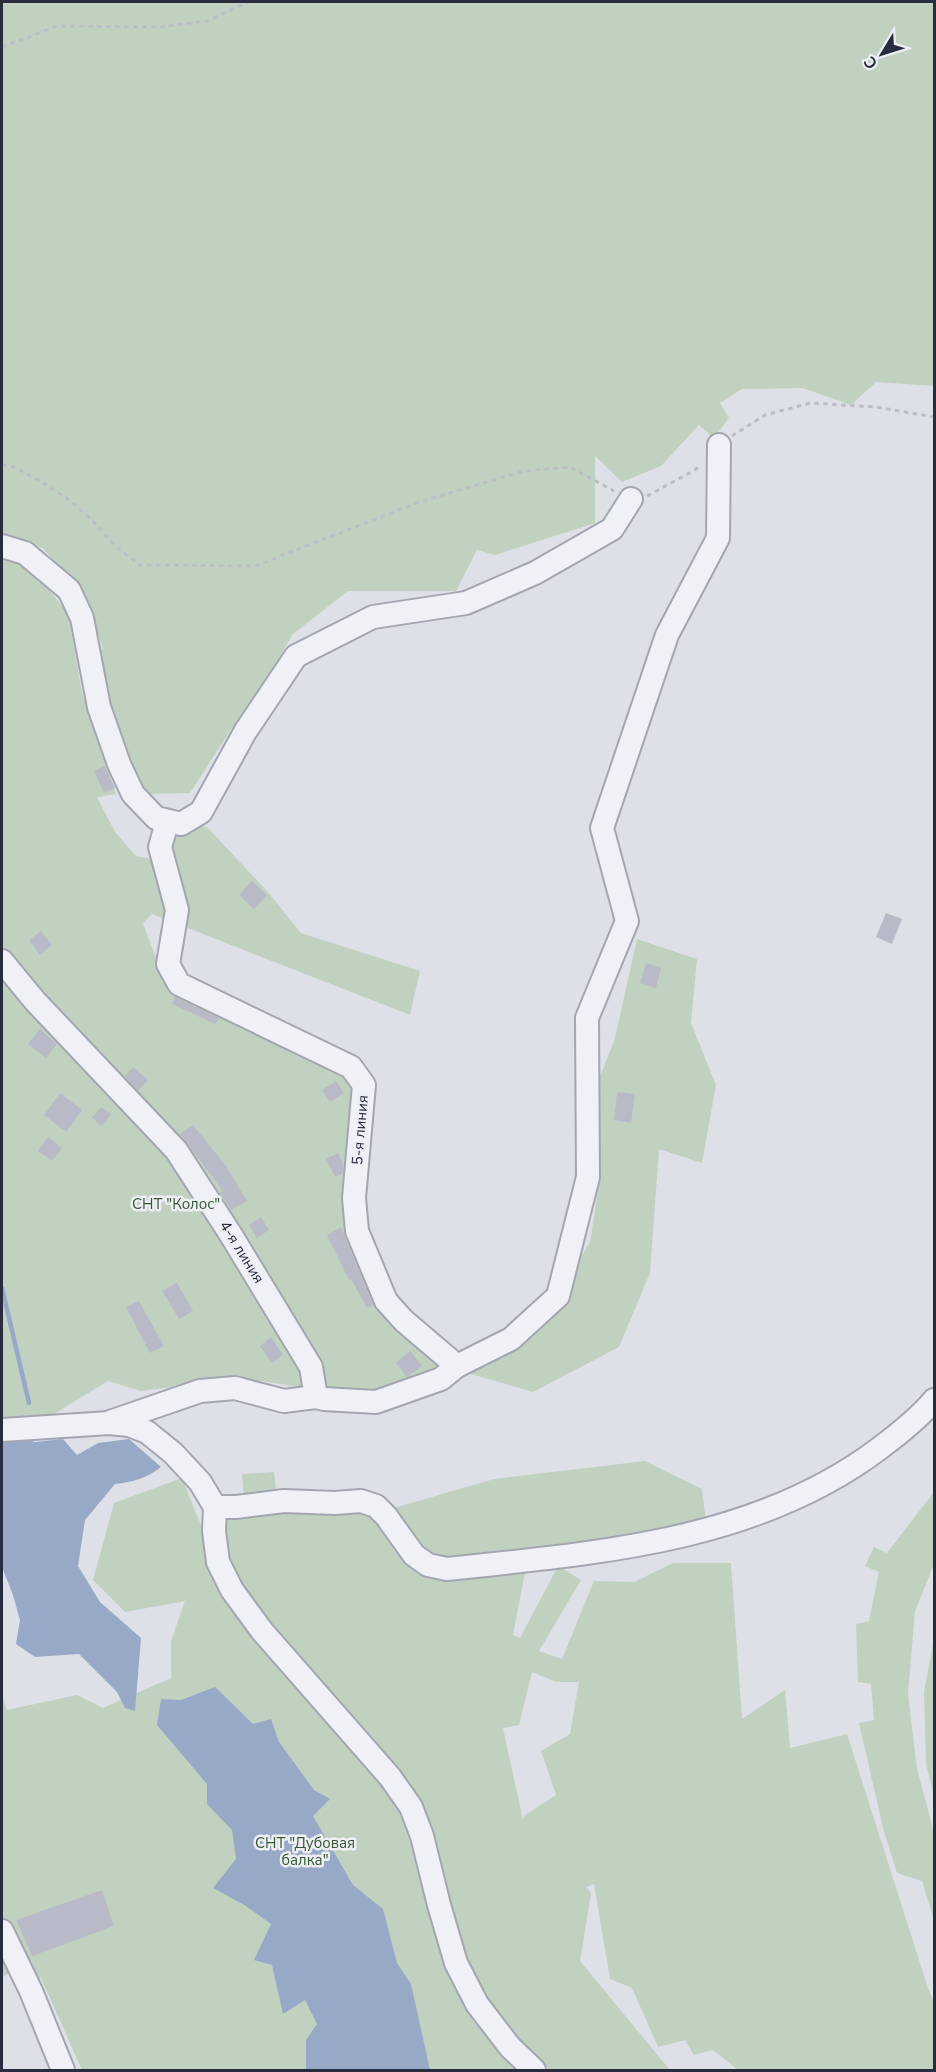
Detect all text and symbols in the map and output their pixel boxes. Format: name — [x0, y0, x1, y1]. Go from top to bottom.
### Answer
north arrow — [852, 24, 912, 84]
text: С — [859, 51, 883, 74]
street label: 5-я линия — [347, 1094, 373, 1166]
park label: СНТ "Колос" — [132, 1194, 220, 1214]
street label: 4-я линия — [215, 1217, 269, 1287]
park label: СНТ "Дубовая балка" — [255, 1833, 355, 1870]

